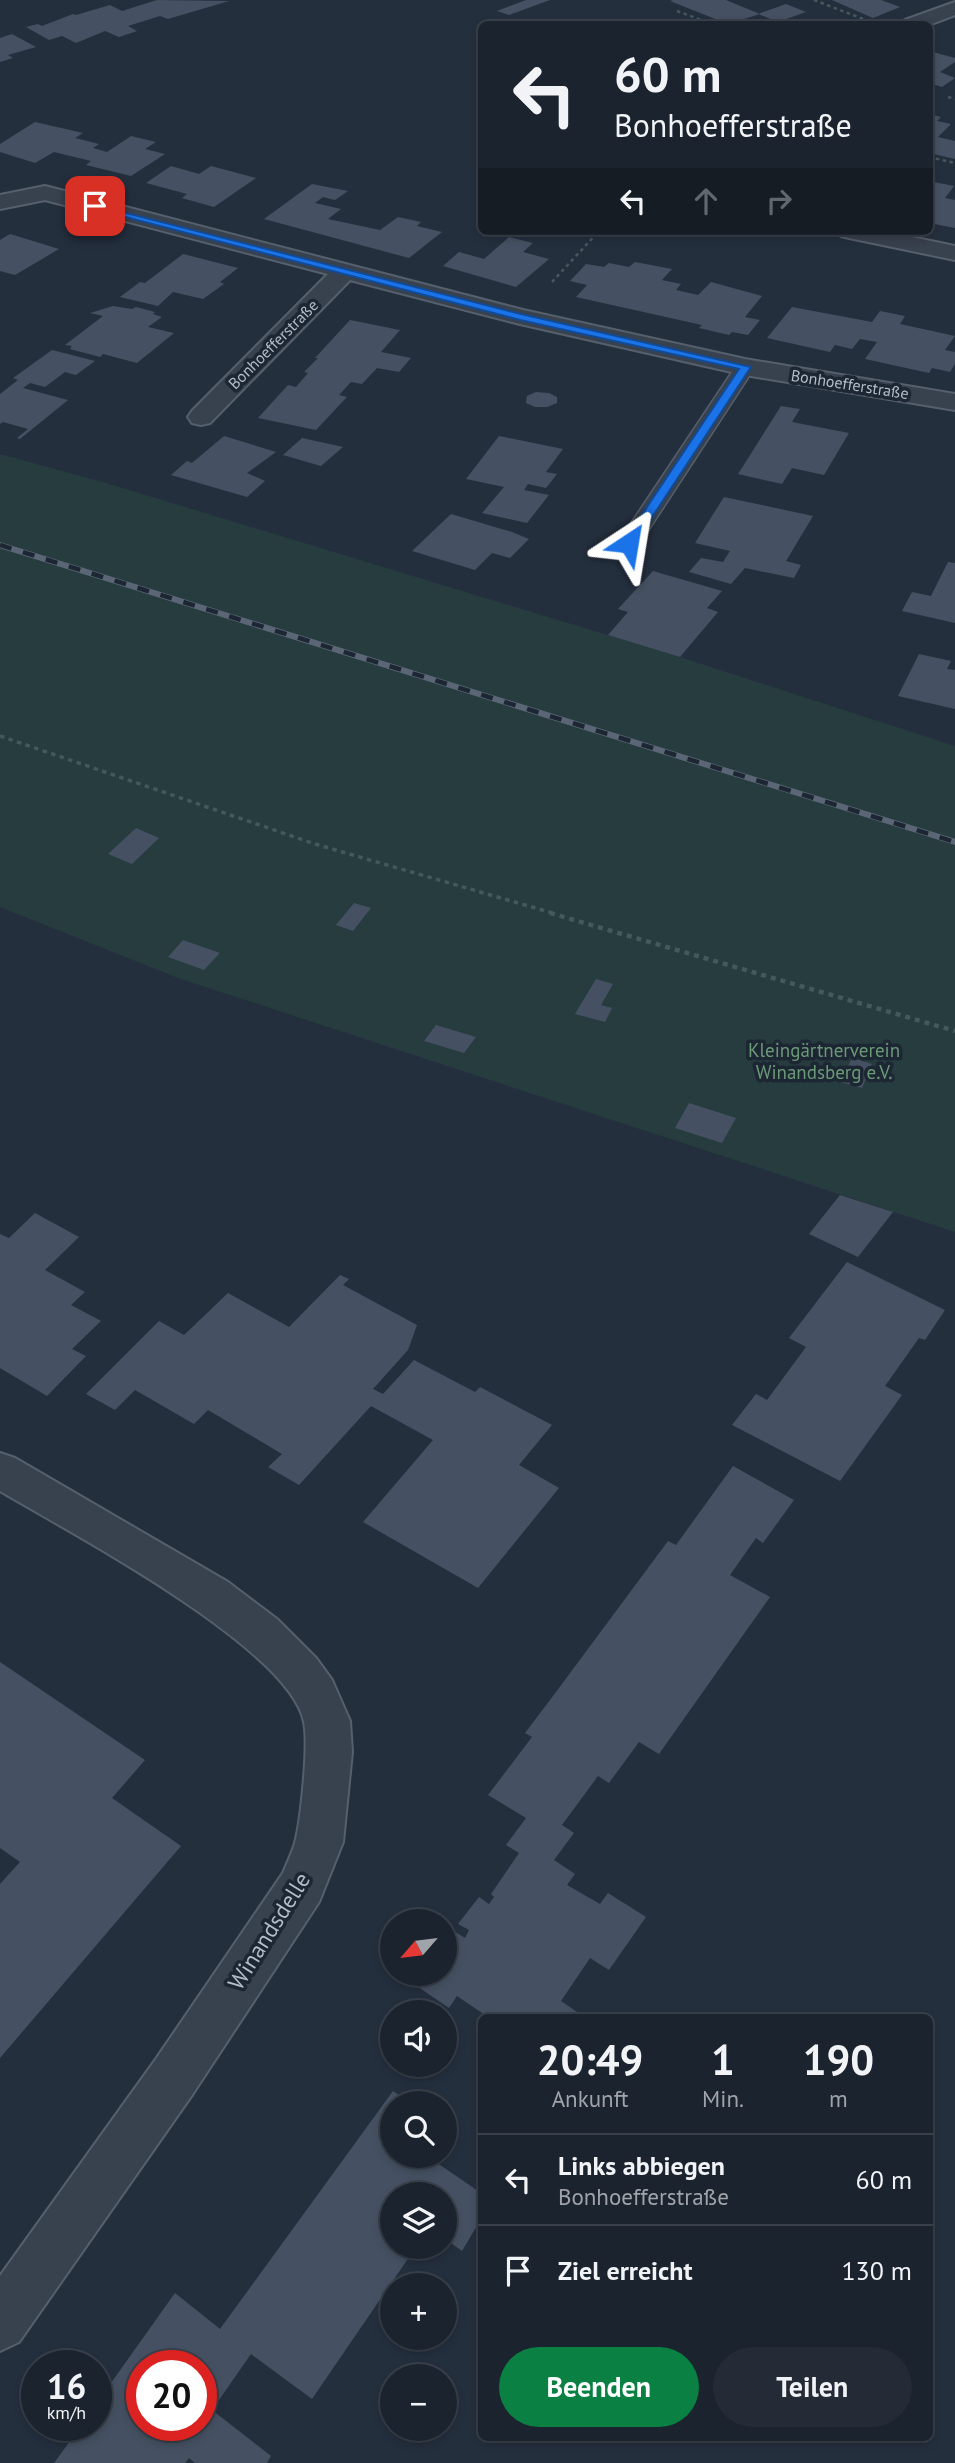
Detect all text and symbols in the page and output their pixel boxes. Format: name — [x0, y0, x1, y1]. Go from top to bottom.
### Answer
text: 60 m — [614, 42, 721, 106]
icon: left — [499, 49, 590, 140]
text: Bonhoefferstraße — [614, 104, 852, 146]
pin — [65, 176, 125, 236]
icon: left — [614, 182, 652, 220]
icon: ahead — [687, 182, 725, 220]
icon: right — [760, 182, 798, 220]
icon: arrive — [76, 187, 114, 225]
street label: Bonhoefferstraße — [224, 295, 322, 393]
street label: Bonhoefferstraße — [790, 365, 910, 403]
position arrow — [592, 506, 666, 580]
park label: Kleingärtnerverein Winandsberg e.V. — [748, 1038, 900, 1084]
street label: Winandsdelle — [221, 1867, 316, 1995]
north arrow — [380, 1909, 457, 1986]
map controls — [380, 1909, 457, 2441]
button: sound — [380, 2000, 457, 2077]
text: 20:49 — [537, 2032, 643, 2087]
text: 1 — [711, 2032, 735, 2087]
text: 190 — [803, 2032, 874, 2087]
text: Ankunft — [552, 2084, 628, 2113]
text: Min. — [702, 2084, 744, 2113]
text: m — [829, 2084, 848, 2113]
button: search — [380, 2091, 457, 2168]
text: Links abbiegen — [558, 2149, 725, 2182]
icon: left — [499, 2161, 537, 2199]
text: 60 m — [856, 2163, 912, 2196]
button: layers — [380, 2182, 457, 2259]
text: Bonhoefferstraße — [558, 2182, 729, 2211]
icon: arrive — [499, 2252, 537, 2290]
text: Ziel erreicht — [558, 2254, 693, 2287]
text: 130 m — [841, 2254, 912, 2287]
button: + — [380, 2273, 457, 2350]
button: Beenden — [499, 2347, 699, 2427]
button: Teilen — [713, 2347, 912, 2427]
speed limit sign: 20 — [126, 2350, 217, 2441]
text: 16 — [47, 2363, 86, 2409]
button: − — [380, 2364, 457, 2441]
text: km/h — [47, 2401, 86, 2424]

